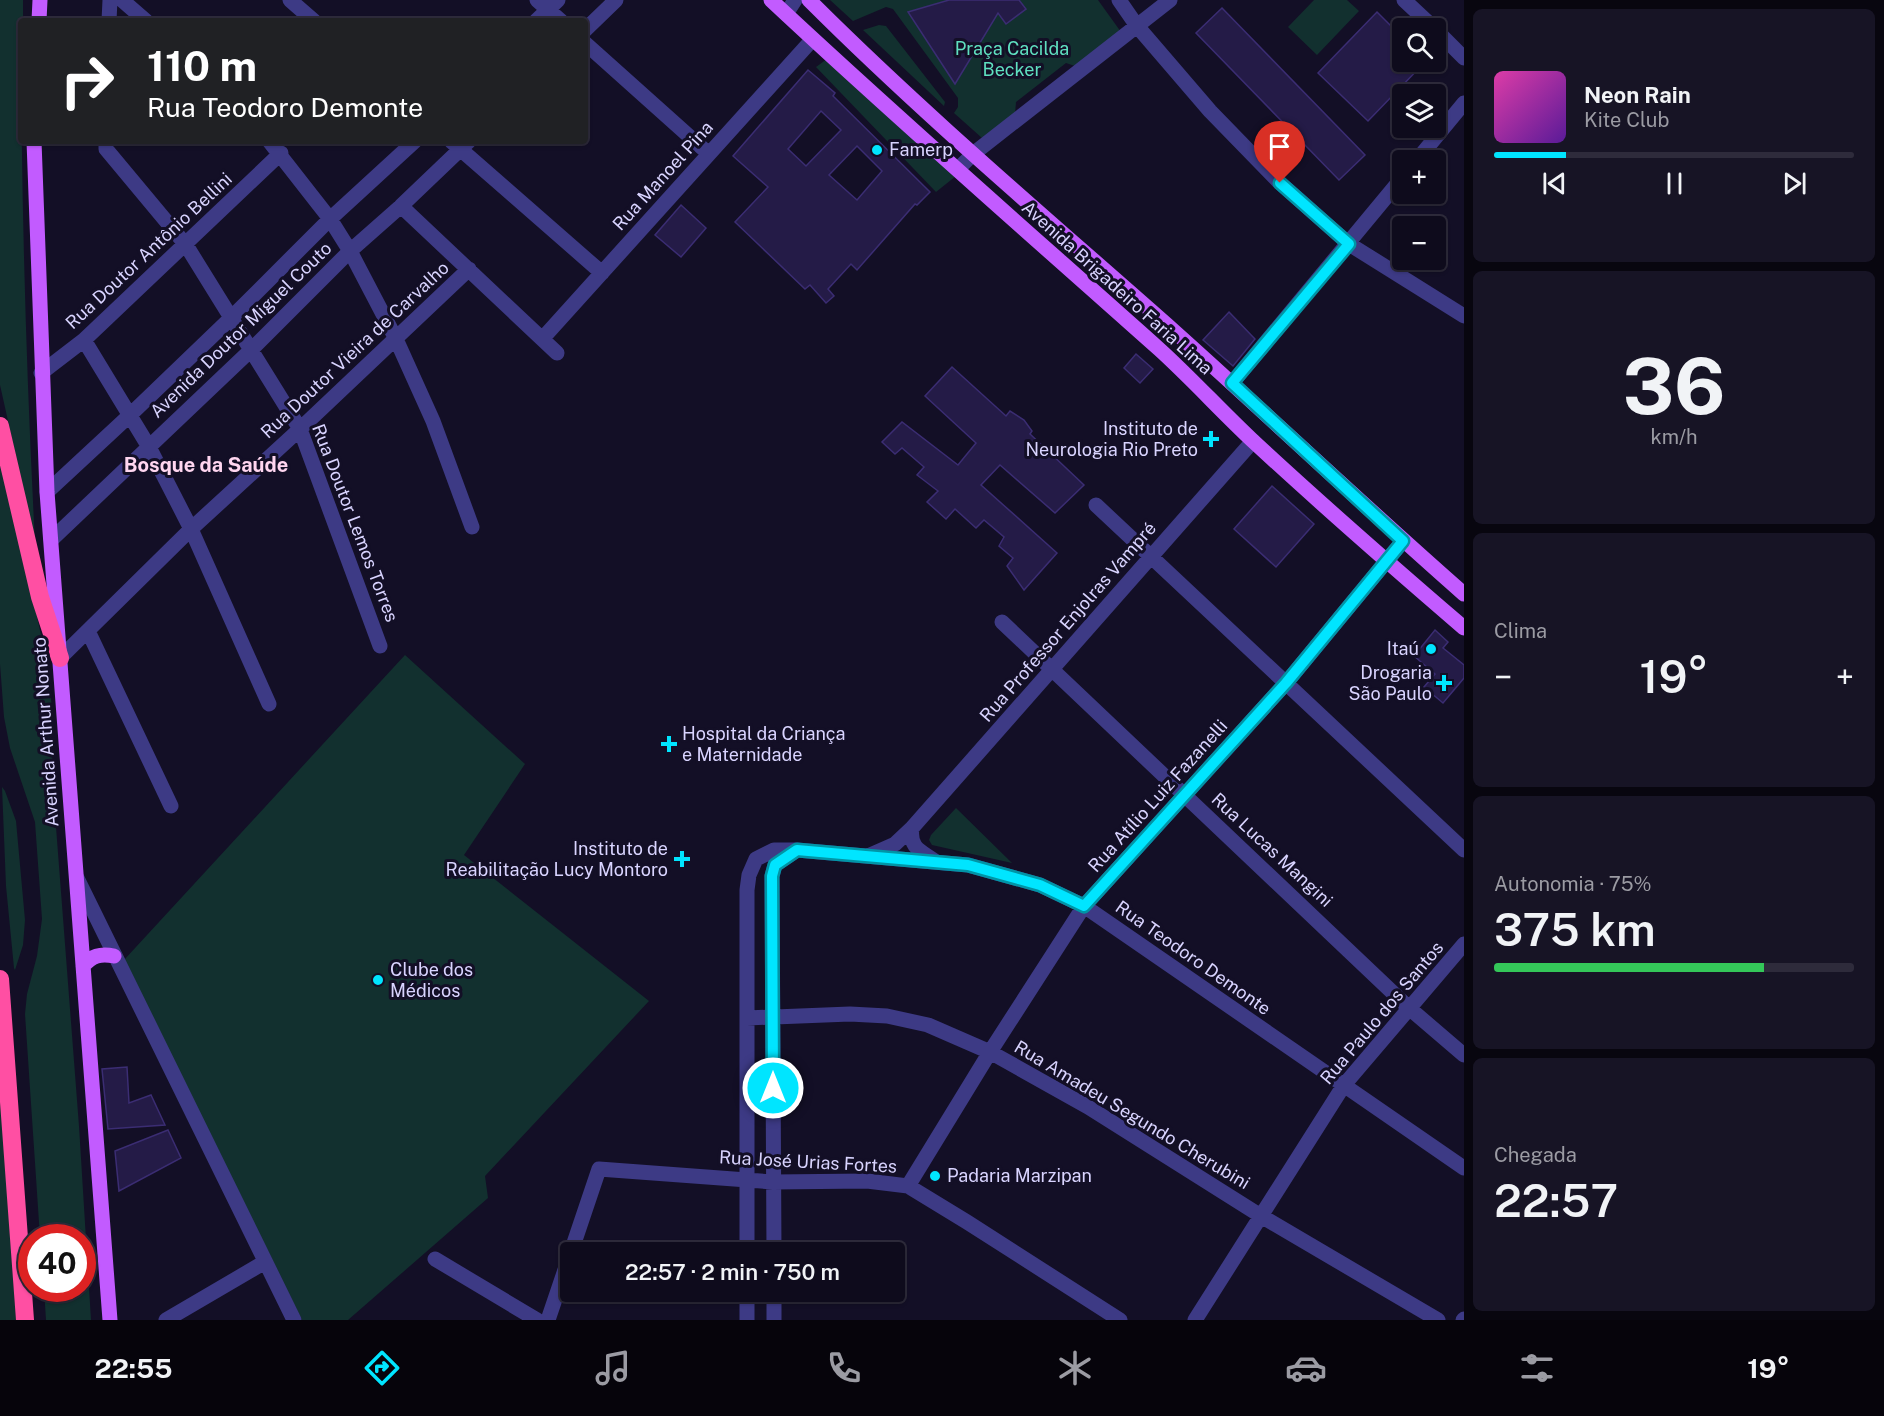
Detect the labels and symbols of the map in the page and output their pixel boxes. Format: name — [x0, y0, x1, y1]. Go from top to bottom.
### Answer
park label: Praça Cacilda Becker — [955, 38, 1069, 80]
street label: Rua Manoel Pina — [608, 117, 717, 235]
pin — [1254, 121, 1305, 183]
place label: Famerp — [889, 139, 953, 160]
marker: Famerp — [870, 143, 884, 157]
street label: Rua Doutor Antônio Bellini — [61, 168, 236, 333]
street label: Avenida Brigadeiro Faria Lima — [1018, 197, 1217, 379]
street label: Avenida Doutor Miguel Couto — [146, 237, 336, 422]
street label: Rua Doutor Vieira de Carvalho — [256, 257, 453, 442]
place label: Instituto de Neurologia Rio Preto — [1026, 418, 1198, 460]
street label: Rua Doutor Lemos Torres — [308, 421, 403, 625]
marker: Instituto de Neurologia Rio Preto — [1202, 430, 1220, 448]
district label: Bosque da Saúde — [124, 453, 288, 477]
street label: Rua Professor Enjolras Vampré — [975, 518, 1160, 726]
street label: Avenida Arthur Nonato — [28, 636, 63, 828]
place label: Itaú — [1387, 638, 1419, 659]
marker: Itaú — [1424, 642, 1438, 656]
place label: Drogaria São Paulo — [1349, 662, 1432, 704]
marker: Drogaria São Paulo — [1437, 676, 1451, 690]
street label: Rua Atílio Luiz Fazanelli — [1084, 715, 1232, 876]
place label: Hospital da Criança e Maternidade — [682, 723, 845, 765]
marker: Hospital da Criança e Maternidade — [660, 735, 678, 753]
street label: Rua Lucas Mangini — [1208, 788, 1337, 911]
place label: Instituto de Reabilitação Lucy Montoro — [446, 838, 668, 880]
marker: Instituto de Reabilitação Lucy Montoro — [673, 850, 691, 868]
street label: Rua Teodoro Demonte — [1112, 896, 1275, 1019]
street label: Rua Paulo dos Santos — [1316, 937, 1448, 1088]
place label: Clube dos Médicos — [390, 959, 473, 1001]
marker: Clube dos Médicos — [371, 973, 385, 987]
street label: Rua Amadeu Segundo Cherubini — [1011, 1036, 1254, 1193]
position arrow — [741, 1056, 805, 1120]
street label: Rua José Urias Fortes — [718, 1146, 898, 1177]
place label: Padaria Marzipan — [947, 1165, 1092, 1186]
marker: Padaria Marzipan — [928, 1169, 942, 1183]
speed limit sign: 40 — [18, 1224, 96, 1302]

